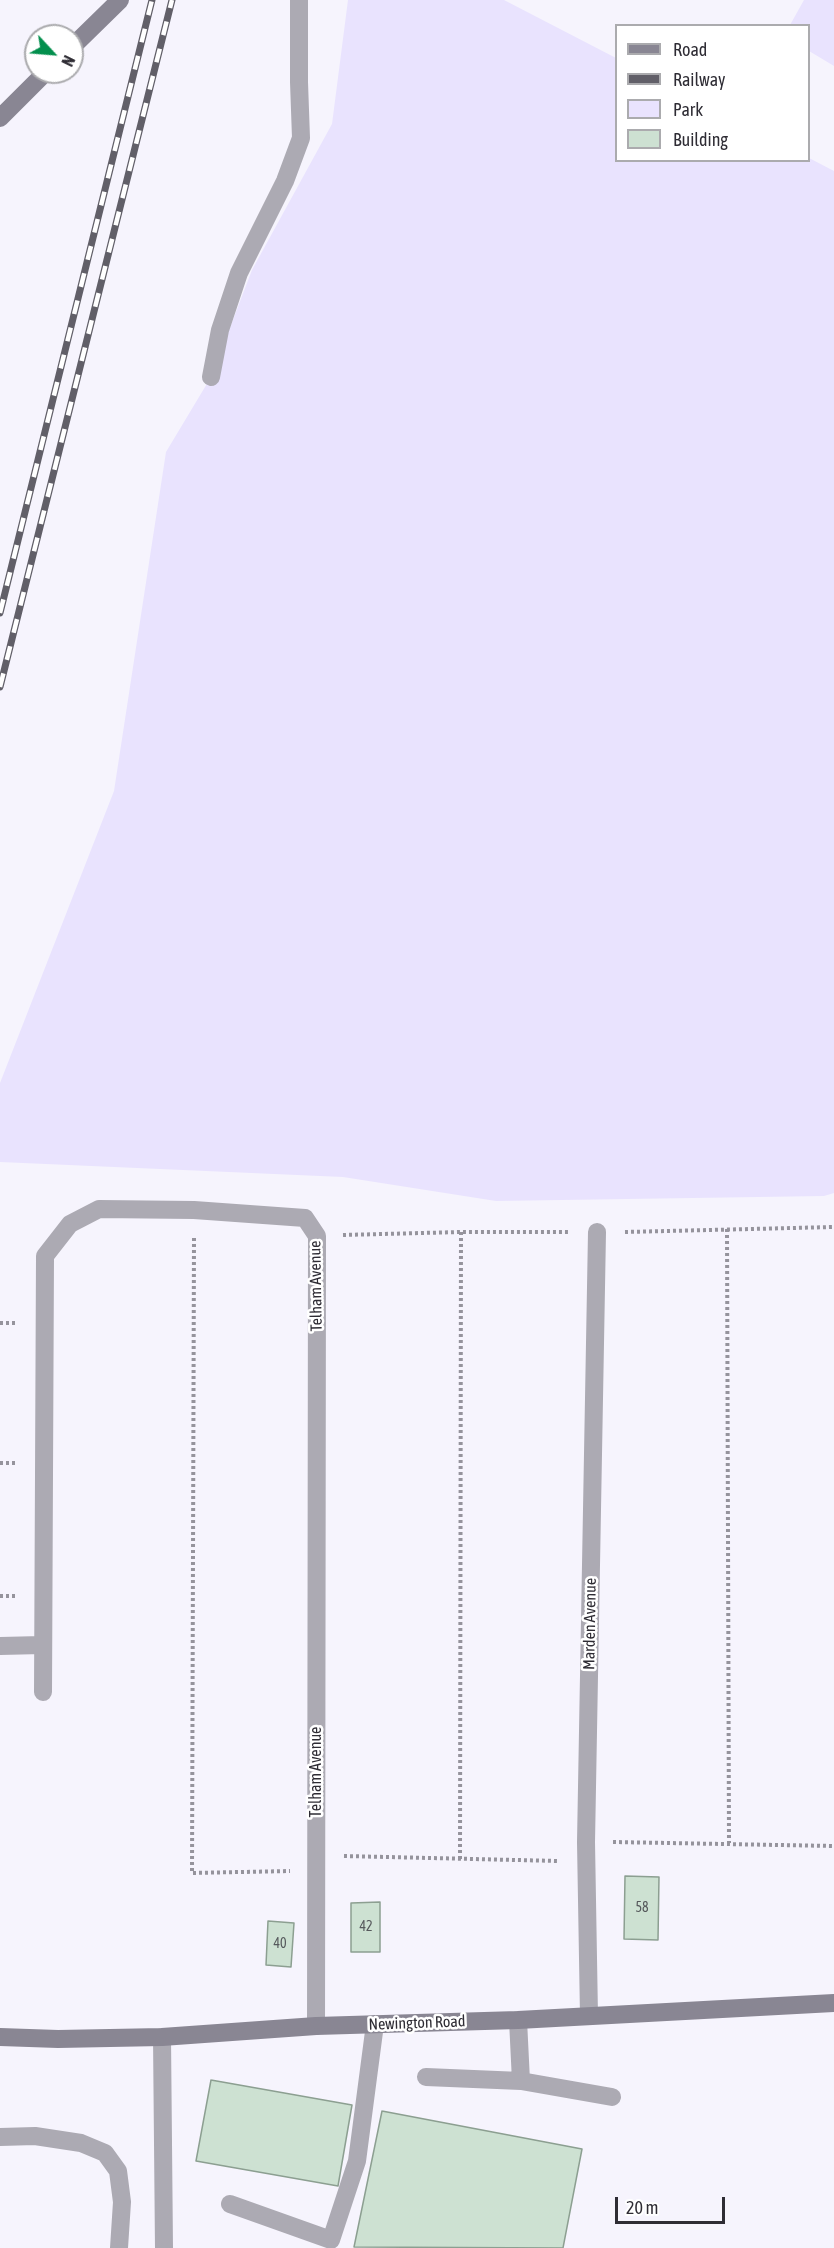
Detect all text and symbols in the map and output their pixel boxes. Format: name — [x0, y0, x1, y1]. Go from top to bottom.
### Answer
north arrow — [24, 24, 84, 84]
legend — [615, 24, 810, 162]
text: Road — [673, 39, 707, 60]
text: N — [58, 53, 79, 69]
text: Railway — [673, 69, 725, 90]
text: Park — [673, 99, 703, 120]
text: Building — [673, 129, 728, 150]
street label: Telham Avenue — [306, 1240, 326, 1332]
street label: Marden Avenue — [580, 1578, 600, 1670]
street label: Telham Avenue — [306, 1727, 326, 1817]
house number: 58 — [635, 1900, 649, 1916]
house number: 42 — [359, 1919, 373, 1935]
house number: 40 — [273, 1936, 287, 1952]
street label: Newington Road — [368, 2012, 466, 2034]
scale bar — [618, 2185, 728, 2223]
text: 20 m — [626, 2197, 658, 2218]

